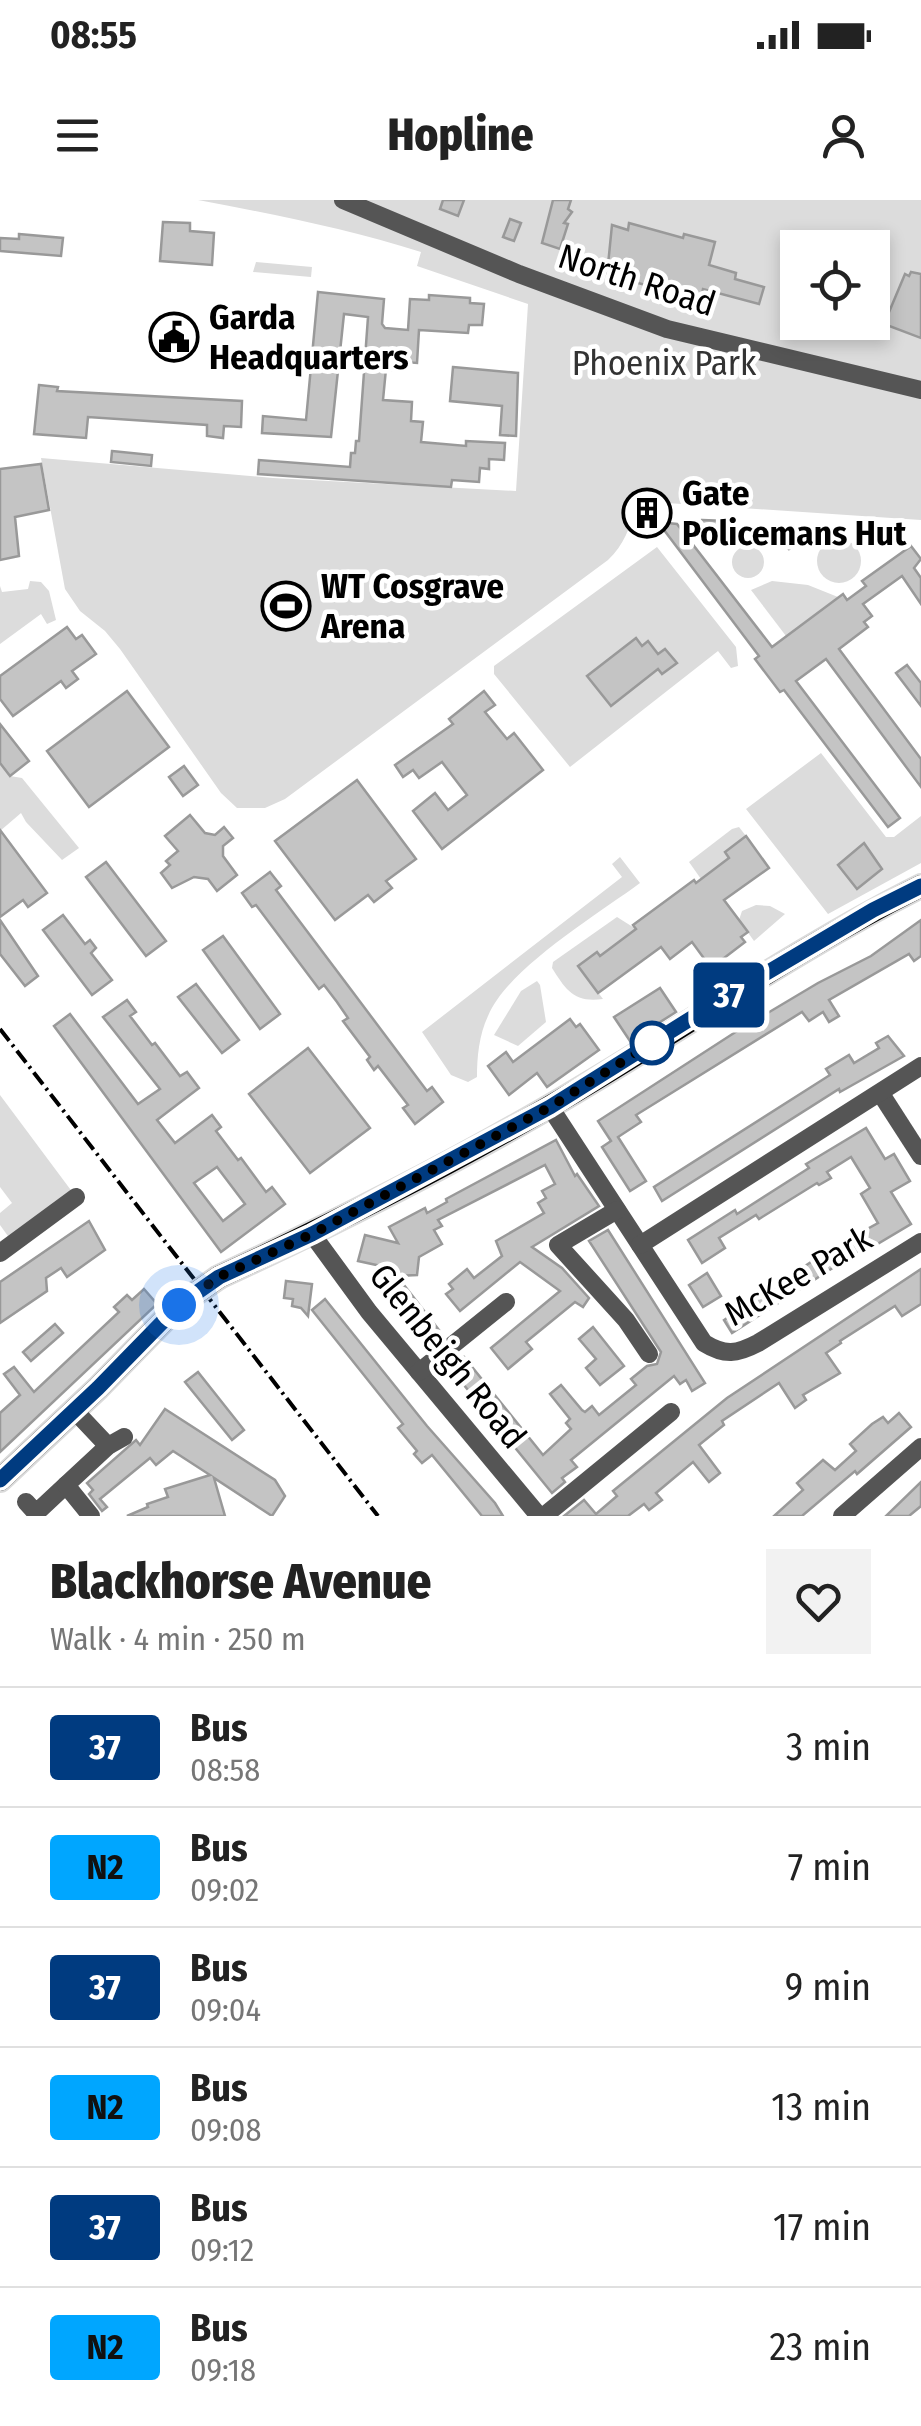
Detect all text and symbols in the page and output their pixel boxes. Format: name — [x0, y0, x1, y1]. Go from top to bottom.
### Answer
text: 08:55 — [50, 12, 137, 58]
icon: menu — [50, 108, 105, 163]
text: Hopline — [387, 108, 534, 162]
icon: person — [816, 108, 871, 163]
map controls — [780, 230, 890, 340]
button: locate — [780, 230, 890, 340]
street label: North Road — [553, 235, 721, 325]
place label: Garda Headquarters — [209, 296, 409, 378]
public building icon: Garda Headquarters — [148, 311, 200, 363]
park label: Phoenix Park — [572, 342, 757, 384]
place label: Gate Policemans Hut — [682, 472, 907, 554]
building icon: Gate Policemans Hut — [621, 487, 673, 539]
place label: WT Cosgrave Arena — [320, 565, 504, 647]
sports icon: WT Cosgrave Arena — [260, 580, 312, 632]
line badge: 37 — [684, 962, 774, 1028]
text: 37 — [713, 974, 745, 1016]
unlabelled marker — [631, 1022, 673, 1064]
street label: McKee Park — [717, 1217, 880, 1335]
street label: Glenbeigh Road — [361, 1255, 535, 1457]
your location — [154, 1280, 204, 1330]
button: heart — [766, 1549, 871, 1654]
text: Blackhorse Avenue — [50, 1553, 431, 1611]
text: Walk · 4 min · 250 m — [50, 1620, 306, 1658]
text: Bus — [190, 1705, 248, 1751]
text: 3 min — [786, 1724, 871, 1770]
text: 37 — [89, 1726, 121, 1768]
text: 08:58 — [190, 1751, 260, 1789]
text: Bus — [190, 1825, 248, 1871]
text: 7 min — [788, 1844, 871, 1890]
text: N2 — [86, 1846, 124, 1888]
text: 09:02 — [190, 1871, 259, 1909]
text: Bus — [190, 1945, 248, 1991]
text: 9 min — [785, 1964, 871, 2010]
text: 37 — [89, 1966, 121, 2008]
text: 09:04 — [190, 1991, 261, 2029]
text: Bus — [190, 2065, 248, 2111]
text: 13 min — [771, 2084, 871, 2130]
text: N2 — [86, 2086, 124, 2128]
text: 09:08 — [190, 2111, 261, 2149]
text: Bus — [190, 2185, 248, 2231]
text: 17 min — [773, 2204, 871, 2250]
text: 37 — [89, 2206, 121, 2248]
text: 09:12 — [190, 2231, 254, 2269]
text: Bus — [190, 2305, 248, 2351]
text: 23 min — [769, 2324, 871, 2370]
text: N2 — [86, 2326, 124, 2368]
text: 09:18 — [190, 2351, 256, 2389]

